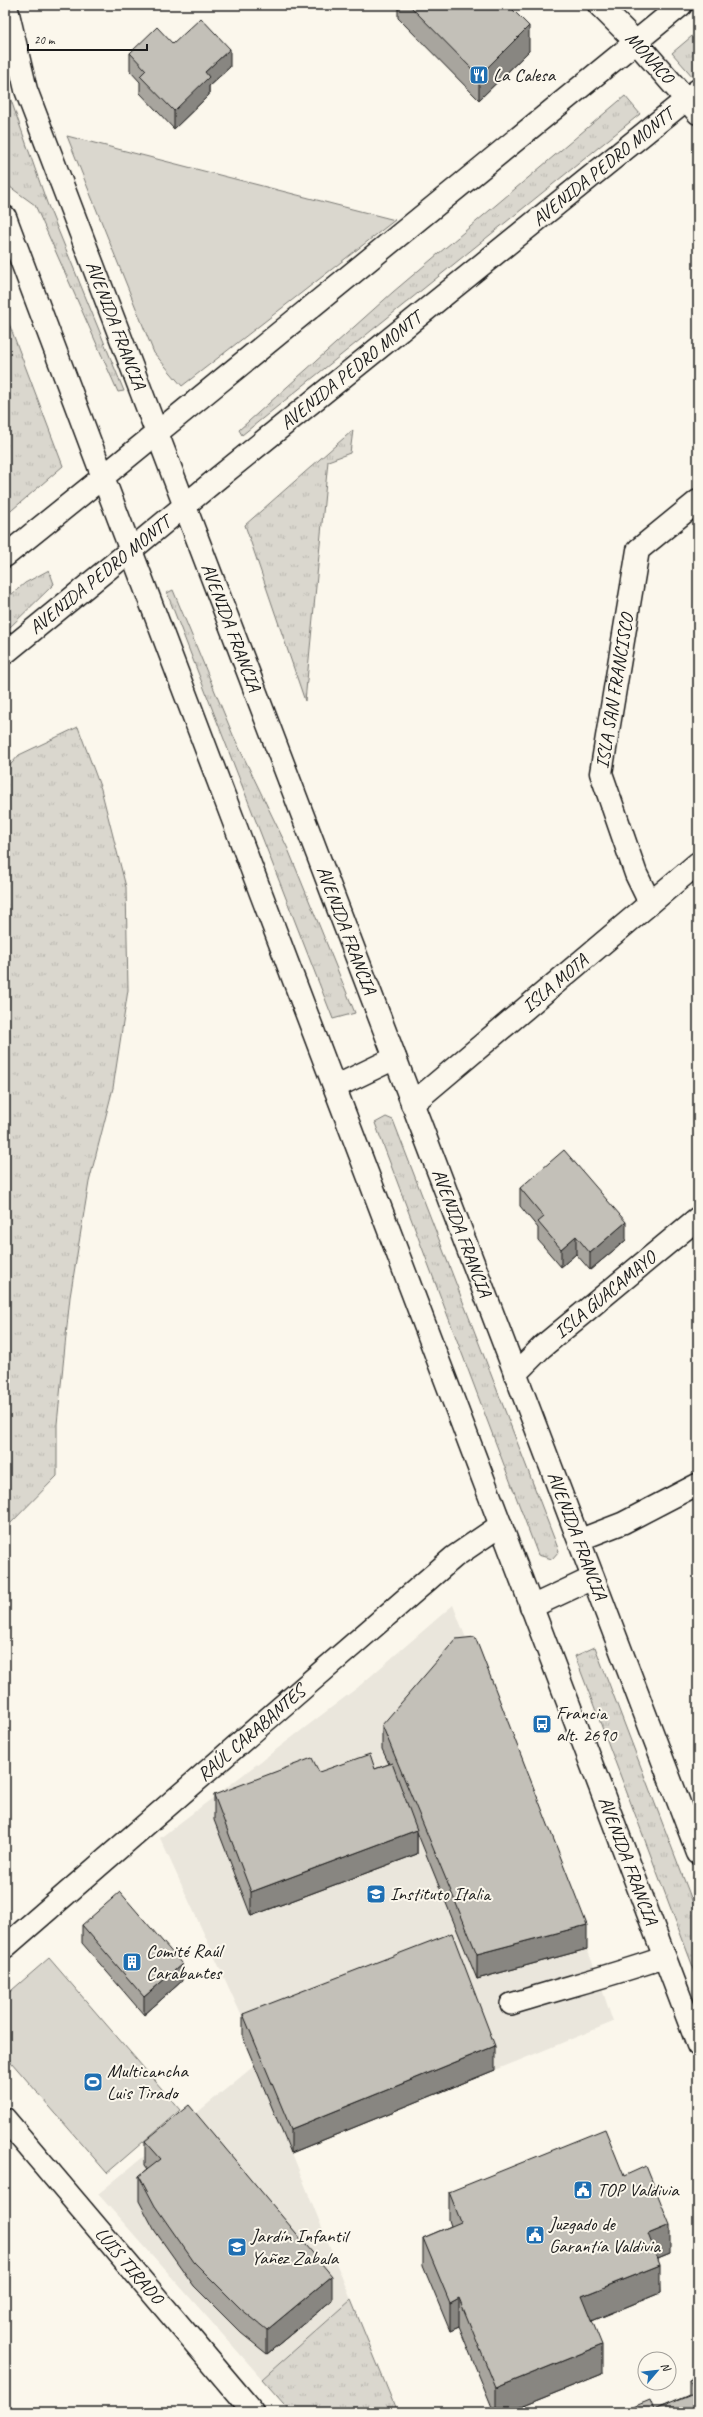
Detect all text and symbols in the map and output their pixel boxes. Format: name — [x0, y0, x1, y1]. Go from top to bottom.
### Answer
scale bar — [28, 26, 147, 52]
street label: MÓNACO — [620, 26, 680, 90]
text: 20 m — [34, 32, 56, 48]
place label: La Calesa — [493, 63, 557, 87]
restaurant icon: La Calesa — [468, 64, 490, 86]
street label: AVENIDA PEDRO MONTT — [527, 100, 682, 231]
street label: AVENIDA FRANCIA — [80, 258, 152, 394]
street label: AVENIDA PEDRO MONTT — [275, 303, 430, 435]
street label: AVENIDA PEDRO MONTT — [24, 508, 179, 640]
street label: AVENIDA FRANCIA — [196, 560, 267, 696]
street label: ISLA SAN FRANCISCO — [590, 610, 640, 770]
street label: AVENIDA FRANCIA — [311, 863, 382, 999]
street label: ISLA MOTA — [517, 948, 594, 1018]
street label: AVENIDA FRANCIA — [426, 1165, 498, 1302]
street label: ISLA GUACAMAYO — [549, 1244, 663, 1344]
street label: AVENIDA FRANCIA — [542, 1468, 613, 1605]
street label: RAÚL CARABANTES — [192, 1677, 313, 1787]
place label: Francia alt. 2690 — [556, 1701, 618, 1747]
bus stop icon: Francia alt. 2690 — [531, 1713, 553, 1735]
street label: AVENIDA FRANCIA — [593, 1793, 664, 1929]
place label: Instituto Italia — [390, 1882, 492, 1906]
school or university icon: Instituto Italia — [365, 1883, 387, 1905]
place label: Comité Raúl Carabantes — [146, 1939, 225, 1985]
building icon: Comité Raúl Carabantes — [121, 1951, 143, 1973]
place label: Multicancha Luis Tirado — [107, 2059, 189, 2105]
sports icon: Multicancha Luis Tirado — [82, 2071, 104, 2093]
place label: TOP Valdivia — [597, 2178, 680, 2202]
public building icon: TOP Valdivia — [572, 2179, 594, 2201]
place label: Juzgado de Garantía Valdivia — [548, 2212, 661, 2258]
street label: LUIS TIRADO — [90, 2222, 169, 2310]
place label: Jardín Infantil Yañez Zabala — [250, 2224, 351, 2270]
public building icon: Juzgado de Garantía Valdivia — [524, 2224, 546, 2246]
school or university icon: Jardín Infantil Yañez Zabala — [226, 2236, 248, 2258]
north arrow — [637, 2351, 677, 2391]
text: N — [658, 2360, 675, 2375]

